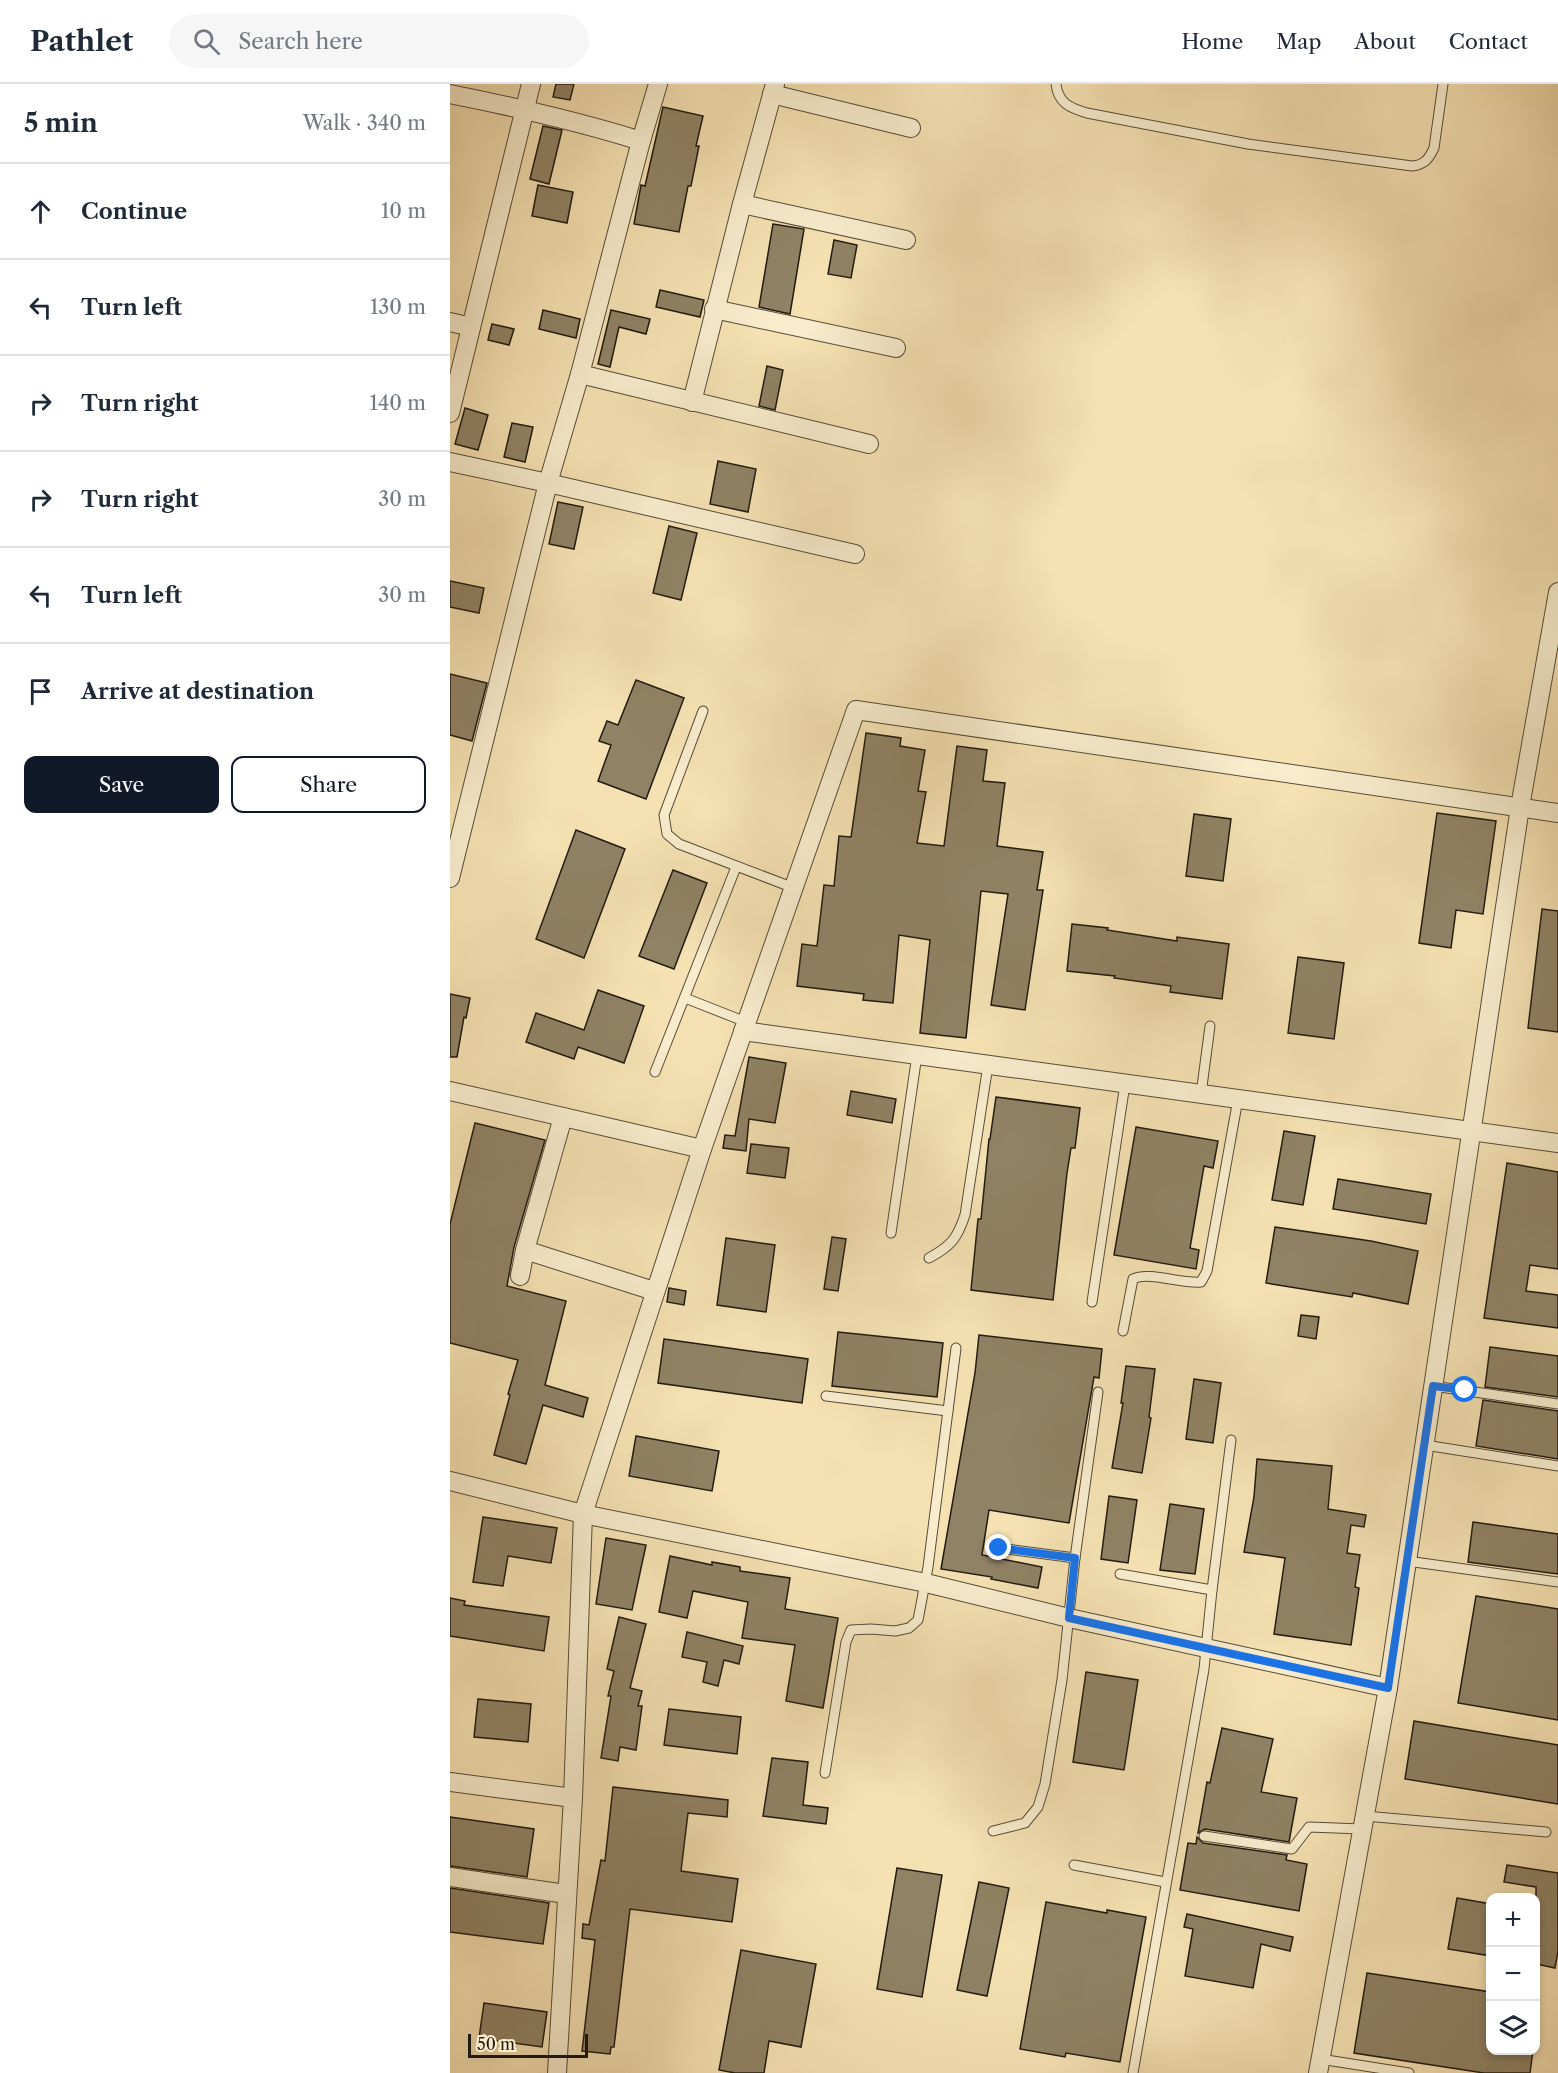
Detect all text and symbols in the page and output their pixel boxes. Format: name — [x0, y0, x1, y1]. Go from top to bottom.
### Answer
search box — [169, 14, 589, 68]
text: Pathlet — [30, 24, 133, 58]
icon: search — [190, 25, 223, 58]
text: Search here — [238, 28, 363, 55]
text: Home — [1182, 29, 1243, 54]
text: Map — [1276, 29, 1321, 54]
text: About — [1354, 29, 1416, 54]
text: Contact — [1449, 29, 1528, 54]
text: 5 min — [24, 107, 98, 139]
text: Walk · 340 m — [303, 111, 426, 135]
icon: ahead — [24, 195, 57, 228]
text: Continue — [81, 198, 187, 225]
text: 10 m — [381, 199, 426, 223]
icon: left — [24, 291, 57, 324]
text: Turn left — [81, 294, 182, 321]
text: 130 m — [370, 295, 426, 319]
icon: right — [24, 387, 57, 420]
text: Turn right — [81, 390, 199, 417]
text: 140 m — [369, 391, 426, 415]
icon: right — [24, 483, 57, 516]
text: Turn right — [81, 486, 199, 513]
text: 30 m — [378, 487, 426, 511]
icon: left — [24, 579, 57, 612]
text: Turn left — [81, 582, 182, 609]
text: 30 m — [378, 583, 426, 607]
icon: arrive — [24, 675, 57, 708]
text: Arrive at destination — [81, 678, 314, 705]
button: Save — [24, 756, 219, 813]
button: Share — [231, 756, 426, 813]
route start — [1451, 1376, 1477, 1402]
route end — [985, 1534, 1011, 1560]
map controls — [1486, 1893, 1540, 2055]
button: + — [1486, 1893, 1540, 1947]
button: − — [1486, 1947, 1540, 2001]
button: layers — [1486, 2001, 1540, 2055]
scale bar — [468, 2031, 588, 2058]
text: 50 m — [477, 2034, 515, 2054]

